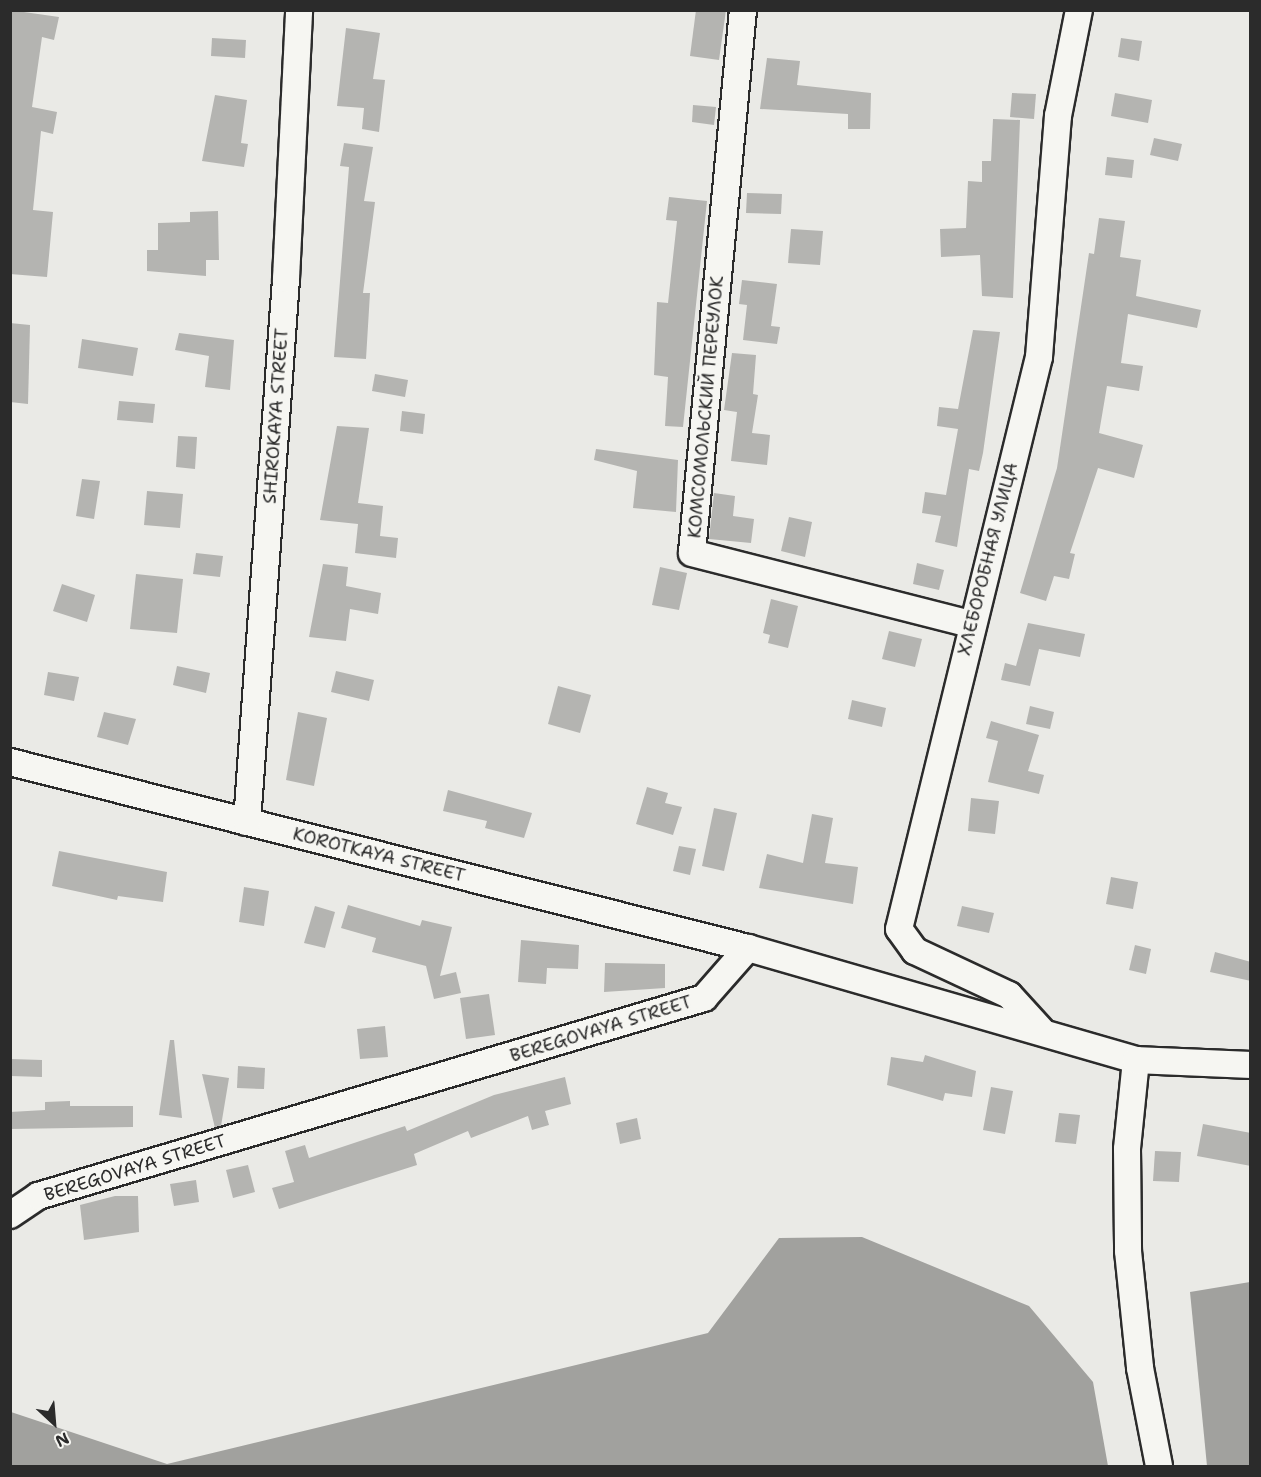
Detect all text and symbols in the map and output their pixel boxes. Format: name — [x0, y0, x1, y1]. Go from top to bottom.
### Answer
street label: КОМСОМОЛЬСКИЙ ПЕРЕУЛОК — [684, 275, 728, 539]
street label: SHIROKAYA STREET — [259, 327, 293, 505]
street label: ХЛЕБОРОБНАЯ УЛИЦА — [954, 460, 1022, 658]
street label: KOROTKAYA STREET — [291, 823, 467, 887]
street label: BEREGOVAYA STREET — [507, 991, 695, 1067]
street label: BEREGOVAYA STREET — [41, 1130, 229, 1206]
north arrow — [24, 1393, 84, 1453]
text: N — [52, 1427, 72, 1452]

